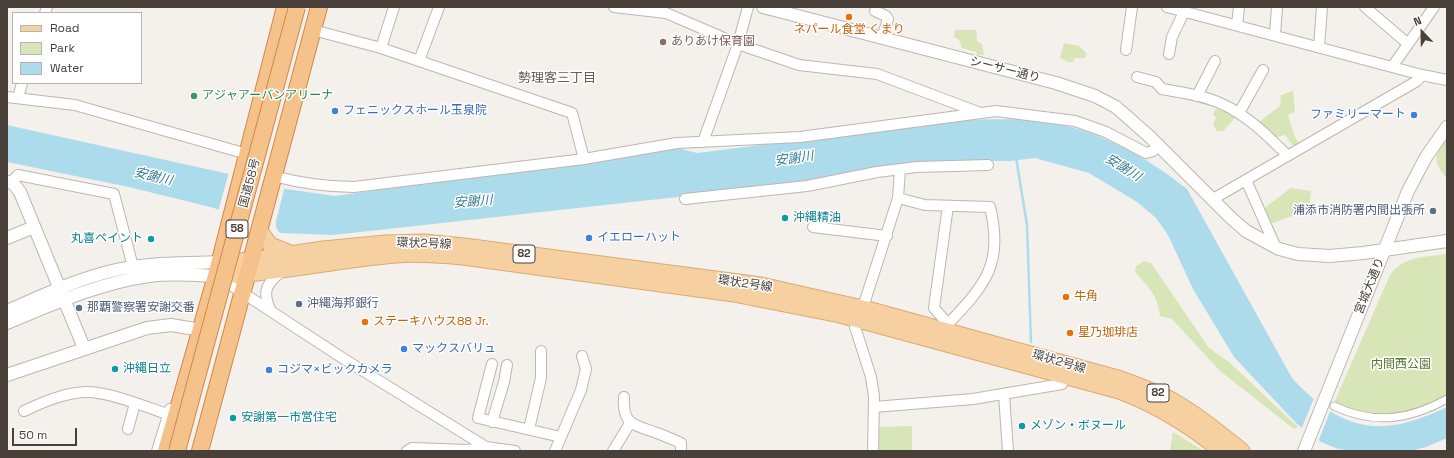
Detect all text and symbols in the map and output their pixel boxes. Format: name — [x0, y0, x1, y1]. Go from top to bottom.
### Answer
legend — [12, 12, 142, 84]
marker: ネパール食堂 くまり — [844, 12, 854, 22]
north arrow — [1402, 12, 1442, 52]
text: N — [1411, 13, 1424, 29]
text: Road — [50, 20, 79, 36]
place label: ネパール食堂 くまり — [793, 23, 905, 37]
place label: ありあけ保育園 — [671, 35, 755, 49]
marker: ありあけ保育園 — [658, 37, 668, 47]
text: Park — [50, 40, 75, 56]
street label: シーサー通り — [968, 54, 1042, 86]
text: Water — [50, 60, 84, 76]
district label: 勢理客三丁目 — [518, 70, 596, 86]
place label: アジャアーバンアリーナ — [202, 89, 333, 103]
marker: アジャアーバンアリーナ — [189, 91, 199, 101]
place label: フェニックスホール玉泉院 — [343, 104, 487, 118]
marker: フェニックスホール玉泉院 — [330, 106, 340, 116]
place label: ファミリーマート — [1310, 108, 1406, 122]
marker: ファミリーマート — [1409, 110, 1419, 120]
water label: 安謝川 — [774, 149, 814, 169]
water label: 安謝川 — [1102, 151, 1144, 185]
street label: 国道58号 — [236, 157, 264, 209]
water label: 安謝川 — [132, 165, 174, 189]
water label: 安謝川 — [453, 193, 493, 211]
place label: 浦添市消防署内間出張所 — [1293, 204, 1425, 218]
marker: 浦添市消防署内間出張所 — [1428, 206, 1438, 216]
place label: 沖縄精油 — [793, 211, 841, 225]
marker: 沖縄精油 — [780, 213, 790, 223]
road number: 58 — [226, 220, 248, 238]
place label: イエローハット — [597, 231, 681, 245]
place label: 丸喜ペイント — [71, 232, 143, 246]
marker: イエローハット — [584, 233, 594, 243]
marker: 丸喜ペイント — [146, 234, 156, 244]
street label: 環状2号線 — [396, 236, 452, 252]
road number: 82 — [513, 245, 535, 263]
street label: 宮城大通り — [1352, 255, 1388, 317]
street label: 環状2号線 — [717, 273, 773, 295]
place label: 牛角 — [1074, 290, 1098, 304]
marker: 牛角 — [1061, 292, 1071, 302]
place label: 沖縄海邦銀行 — [307, 297, 379, 311]
marker: 沖縄海邦銀行 — [294, 299, 304, 309]
place label: 那覇警察署安謝交番 — [87, 301, 195, 315]
marker: 那覇警察署安謝交番 — [74, 303, 84, 313]
place label: ステーキハウス88 Jr. — [373, 315, 489, 329]
marker: ステーキハウス88 Jr. — [360, 317, 370, 327]
place label: 星乃珈琲店 — [1078, 326, 1138, 340]
marker: 星乃珈琲店 — [1065, 328, 1075, 338]
place label: マックスバリュ — [412, 342, 496, 356]
marker: マックスバリュ — [399, 344, 409, 354]
street label: 環状2号線 — [1030, 347, 1088, 377]
park label: 内間西公園 — [1371, 358, 1431, 372]
place label: 沖縄日立 — [123, 362, 171, 376]
place label: コジマ×ビックカメラ — [277, 363, 392, 377]
marker: 沖縄日立 — [110, 364, 120, 374]
marker: コジマ×ビックカメラ — [264, 365, 274, 375]
road number: 82 — [1147, 384, 1169, 402]
place label: 安謝第一市営住宅 — [241, 411, 337, 425]
marker: 安謝第一市営住宅 — [228, 413, 238, 423]
place label: メゾン・ボヌール — [1030, 419, 1126, 433]
scale bar — [14, 420, 79, 446]
marker: メゾン・ボヌール — [1017, 421, 1027, 431]
text: 50 m — [19, 427, 47, 443]

